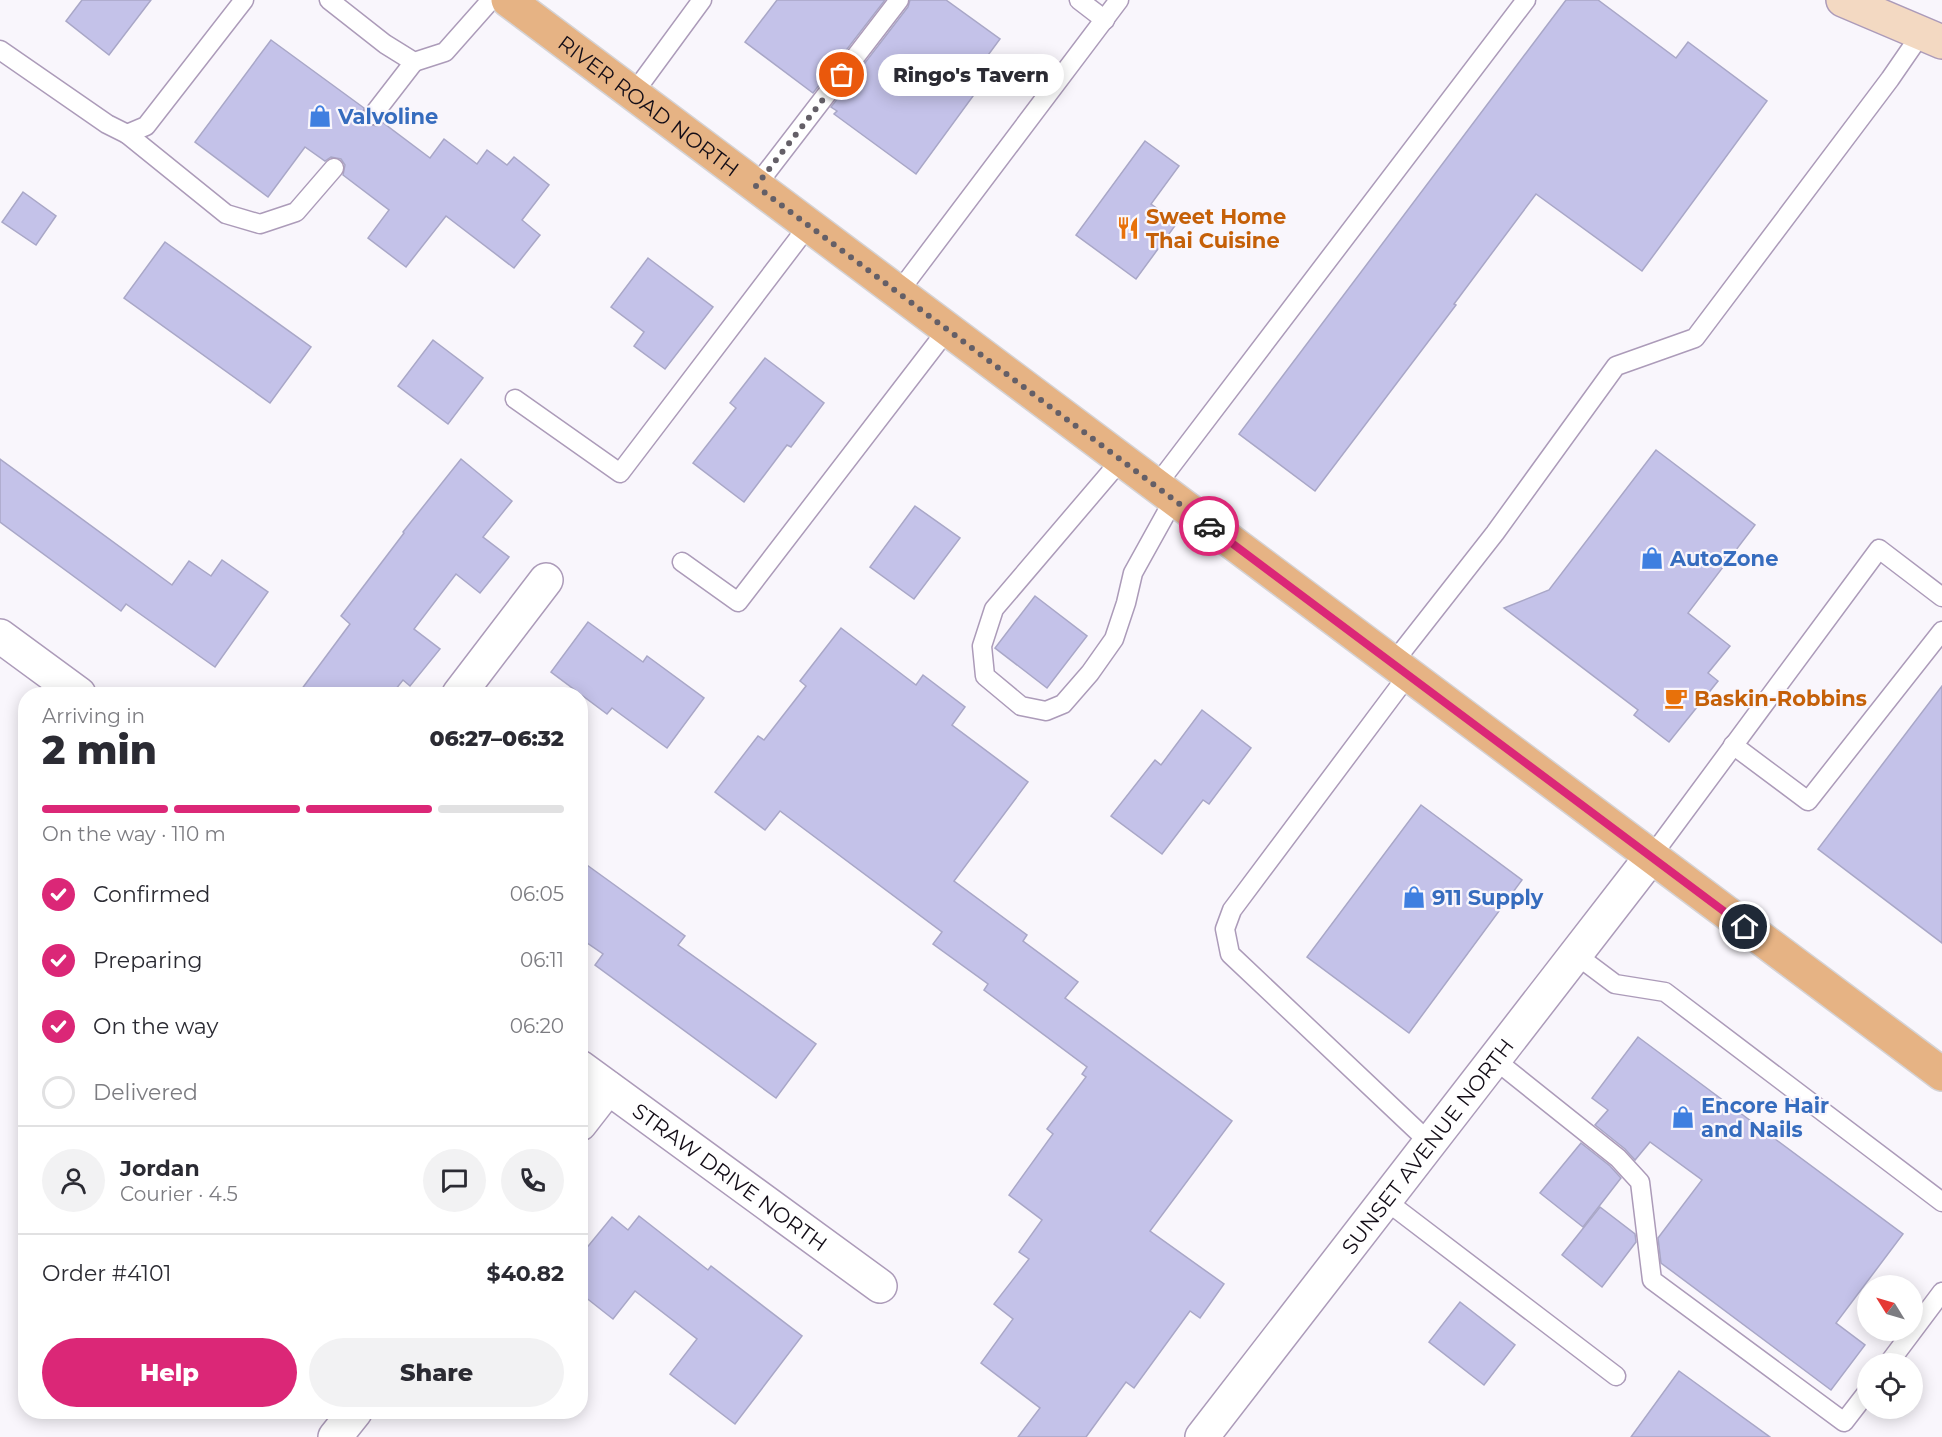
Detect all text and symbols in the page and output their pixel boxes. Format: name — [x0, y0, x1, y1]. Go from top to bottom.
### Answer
street label: RIVER ROAD NORTH — [553, 30, 744, 181]
pin — [816, 49, 867, 100]
callout: Ringo's Tavern — [878, 54, 1064, 96]
icon: bag — [825, 58, 858, 91]
text: Ringo's Tavern — [893, 63, 1049, 87]
shop icon: Valvoline — [307, 103, 333, 129]
place label: Valvoline — [337, 104, 438, 129]
place label: Sweet Home Thai Cuisine — [1146, 204, 1286, 253]
restaurant icon: Sweet Home Thai Cuisine — [1115, 215, 1141, 241]
courier — [1179, 496, 1239, 556]
icon: car — [1193, 510, 1226, 543]
shop icon: AutoZone — [1639, 545, 1665, 571]
place label: AutoZone — [1669, 546, 1778, 571]
cafe icon: Baskin-Robbins — [1663, 685, 1689, 711]
place label: Baskin-Robbins — [1694, 686, 1867, 711]
text: Arriving in — [42, 704, 145, 728]
text: 06:27–06:32 — [429, 725, 564, 752]
text: 2 min — [42, 726, 157, 774]
text: On the way · 110 m — [42, 822, 226, 846]
icon: check — [42, 878, 75, 911]
text: Confirmed — [93, 881, 210, 908]
text: 06:05 — [510, 882, 564, 906]
shop icon: 911 Supply — [1401, 884, 1427, 910]
place label: 911 Supply — [1432, 885, 1544, 910]
pin — [1719, 901, 1770, 952]
icon: home — [1728, 910, 1761, 943]
icon: check — [42, 944, 75, 977]
text: Preparing — [93, 947, 202, 974]
text: 06:11 — [520, 948, 564, 972]
icon: check — [42, 1010, 75, 1043]
text: On the way — [93, 1013, 218, 1040]
text: 06:20 — [510, 1014, 564, 1038]
street label: SUNSET AVENUE NORTH — [1336, 1033, 1519, 1259]
text: Delivered — [93, 1079, 198, 1106]
place label: Encore Hair and Nails — [1701, 1093, 1829, 1142]
street label: STRAW DRIVE NORTH — [628, 1097, 832, 1256]
shop icon: Encore Hair and Nails — [1670, 1104, 1696, 1130]
button: person — [42, 1149, 105, 1212]
button: chat — [423, 1149, 486, 1212]
button: phone — [501, 1149, 564, 1212]
text: Jordan — [120, 1155, 200, 1182]
text: Courier · 4.5 — [120, 1182, 238, 1206]
text: Order #4101 — [42, 1260, 172, 1287]
text: $40.82 — [486, 1260, 564, 1287]
north arrow — [1857, 1275, 1923, 1341]
map controls — [1857, 1275, 1923, 1419]
button: Help — [42, 1338, 297, 1407]
button: Share — [309, 1338, 564, 1407]
button: locate — [1857, 1353, 1923, 1419]

